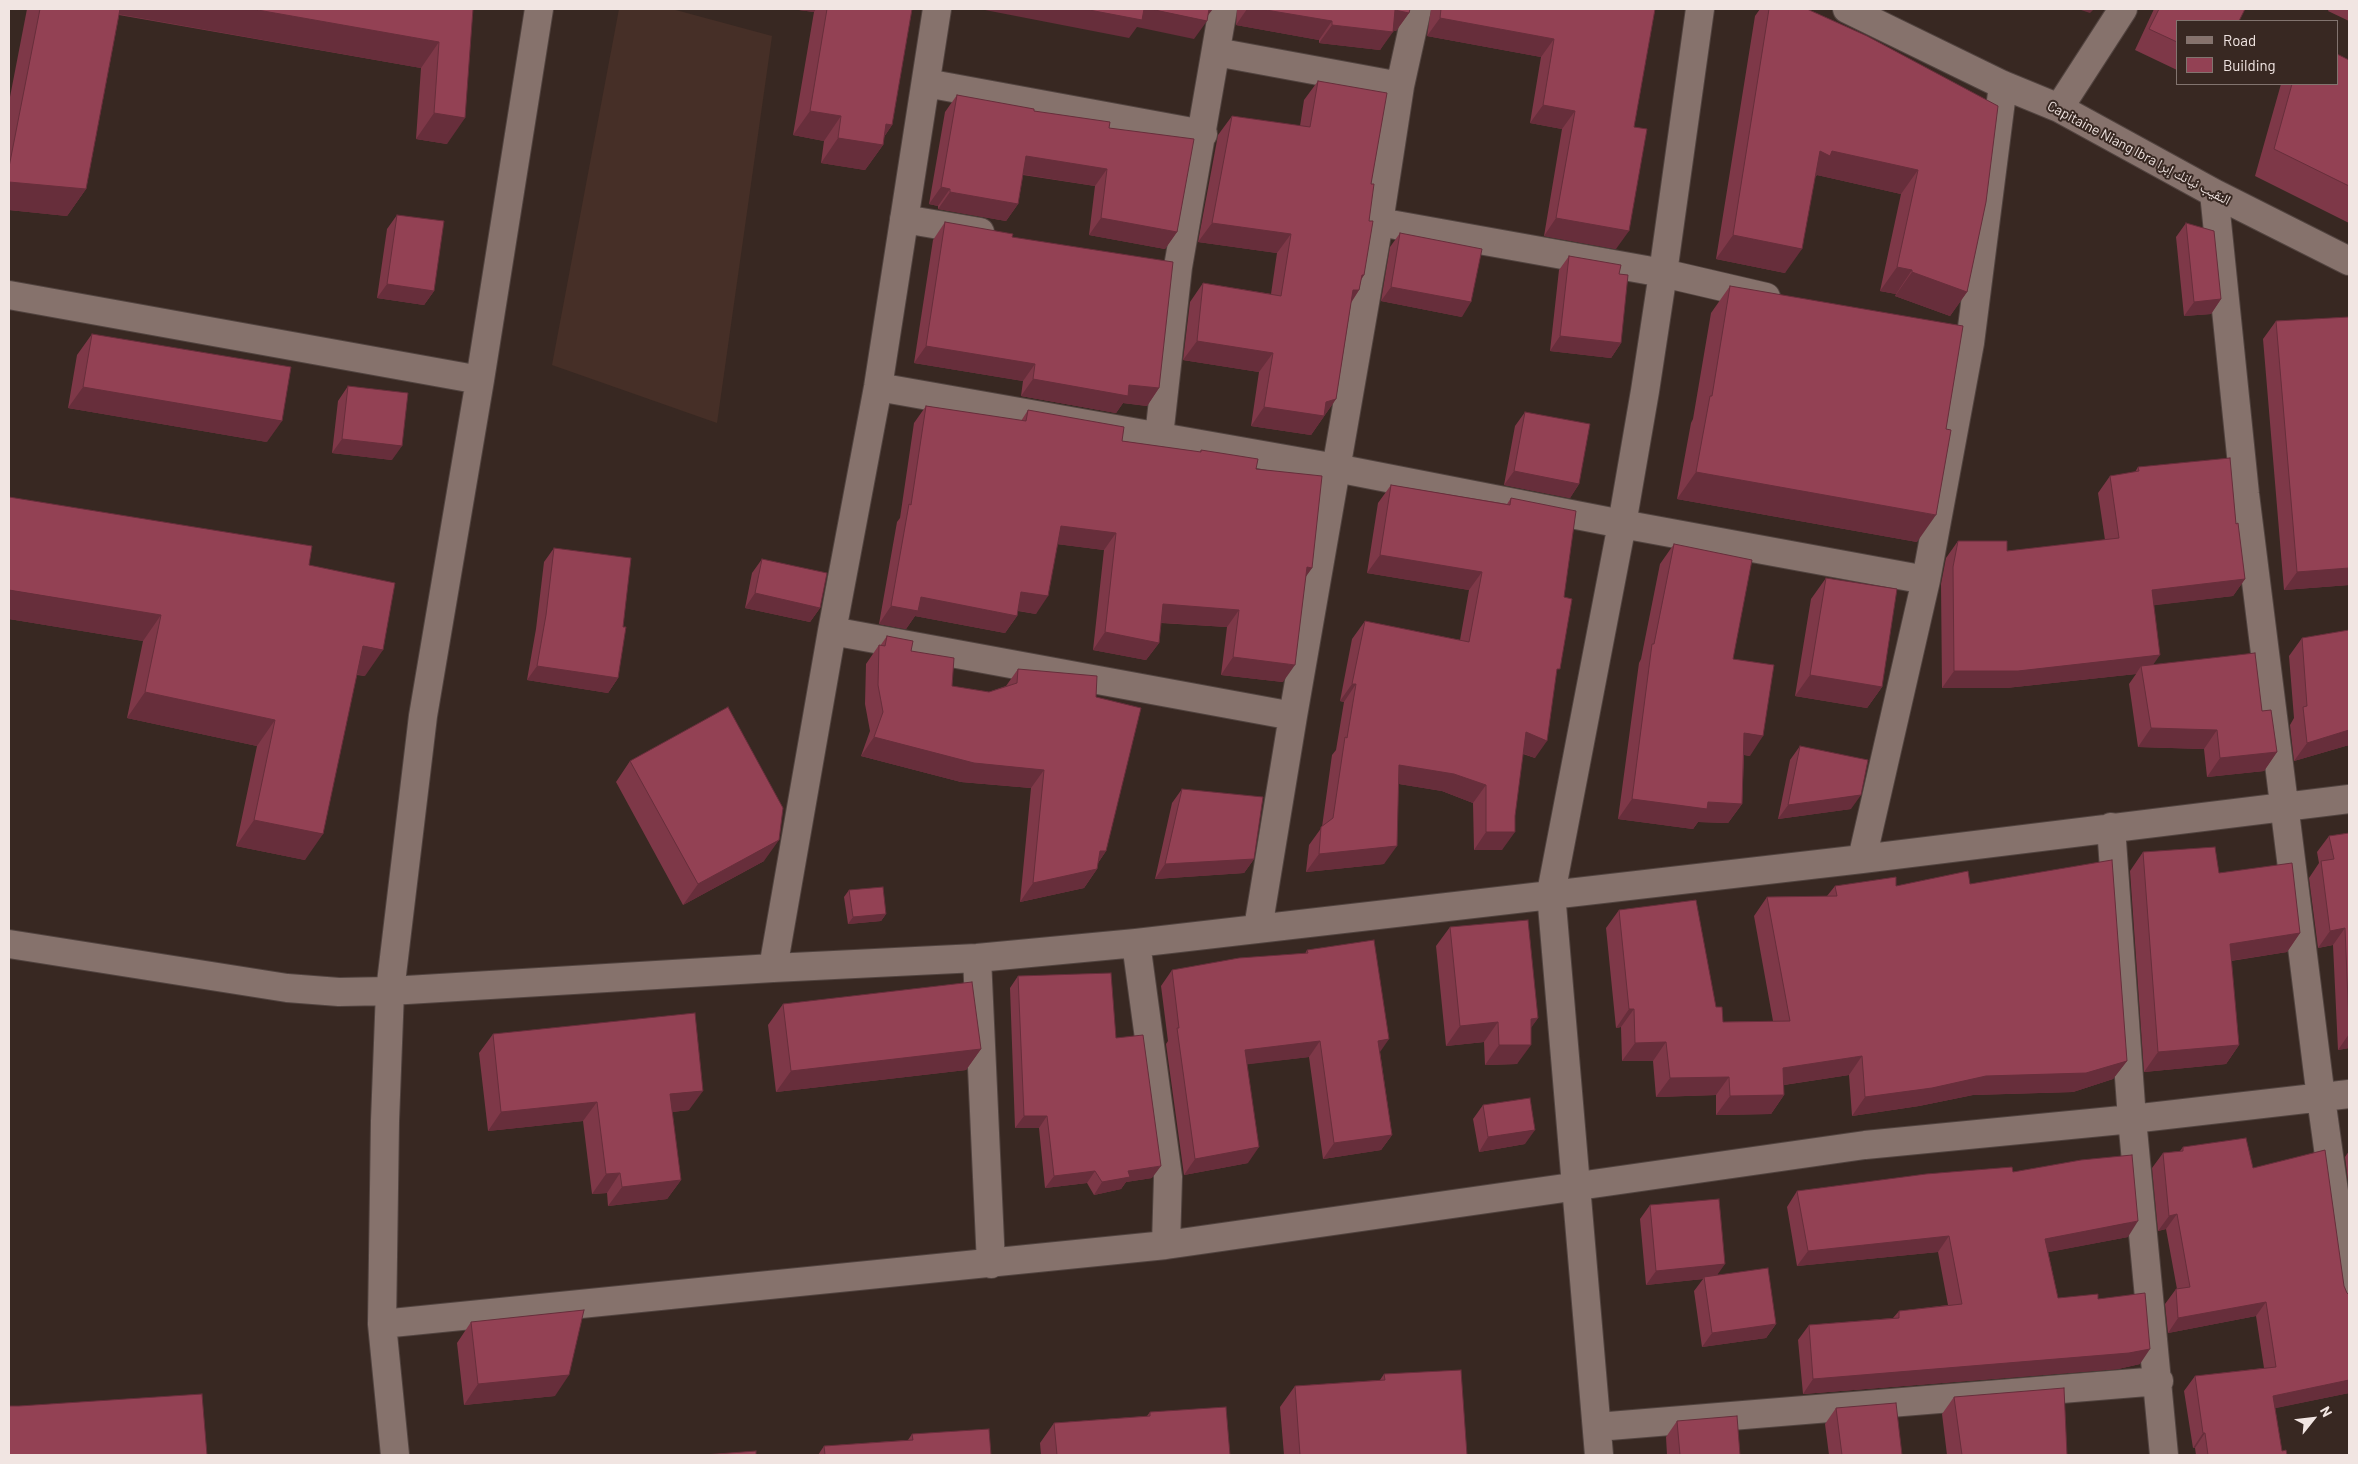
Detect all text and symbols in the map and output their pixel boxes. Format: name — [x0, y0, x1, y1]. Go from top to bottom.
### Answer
legend — [2176, 20, 2338, 85]
text: Road — [2223, 31, 2256, 49]
text: Building — [2223, 56, 2276, 74]
street label: Capitaine Niang Ibra النقيب نيانك إبرا — [2044, 97, 2234, 209]
north arrow — [2288, 1394, 2338, 1444]
text: N — [2317, 1403, 2336, 1420]

